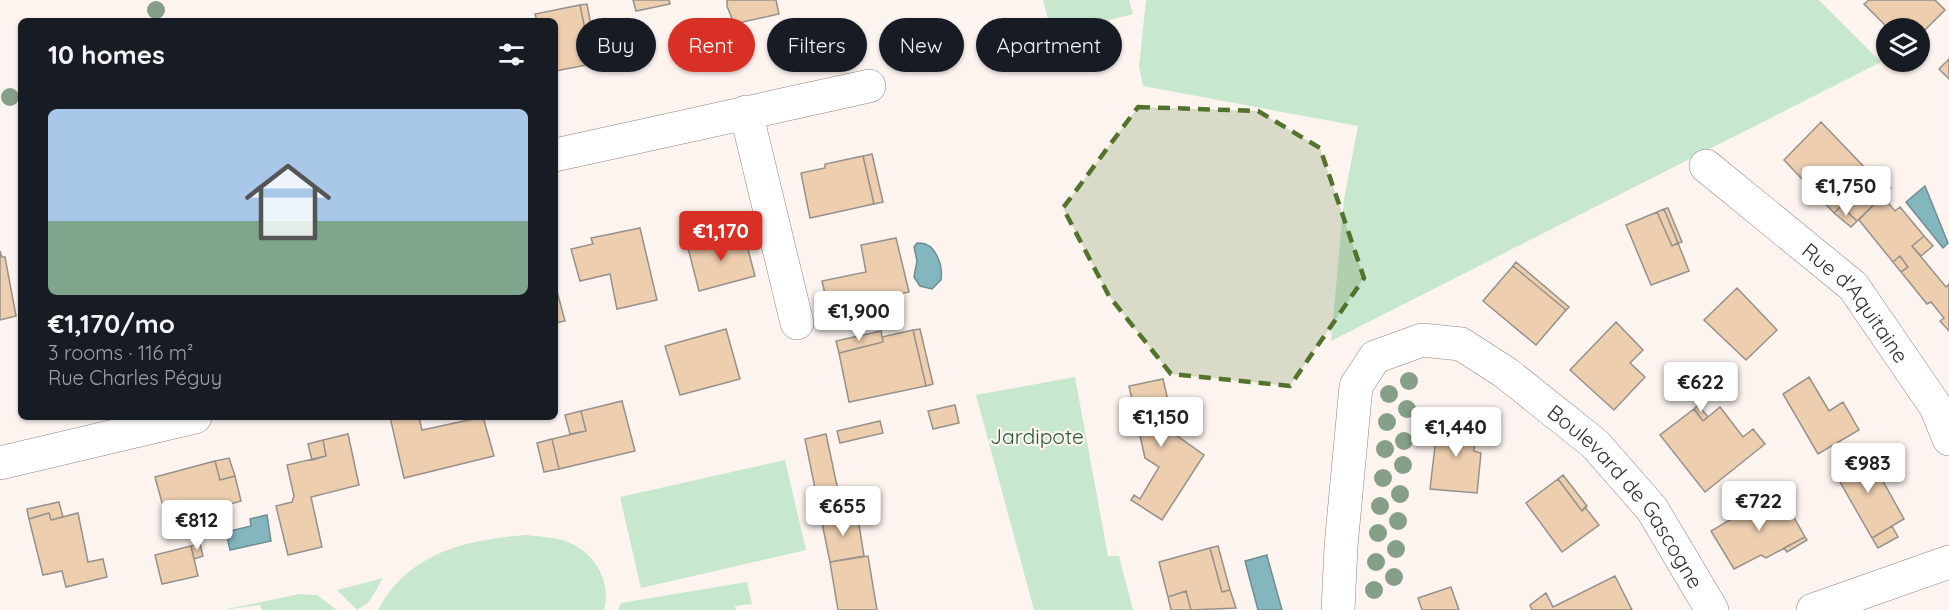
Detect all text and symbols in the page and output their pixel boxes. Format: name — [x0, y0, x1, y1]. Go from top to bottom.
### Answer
chip: Buy — [576, 18, 656, 72]
chip: Rent — [668, 18, 755, 72]
chip: Filters — [767, 18, 867, 72]
chip: New — [879, 18, 964, 72]
chip: Apartment — [976, 18, 1122, 72]
map controls — [1876, 18, 1930, 72]
button: layers — [1876, 18, 1930, 72]
text: 10 homes — [48, 38, 165, 71]
icon: filters — [495, 38, 528, 71]
icon: home — [234, 148, 342, 256]
pin: €1,750 — [1797, 166, 1895, 217]
text: €1,750 — [1816, 173, 1876, 198]
pin: €1,170 — [672, 211, 770, 262]
text: €1,170 — [693, 218, 749, 243]
street label: Rue d'Aquitaine — [1797, 237, 1915, 368]
pin: €1,900 — [810, 291, 908, 342]
text: €1,900 — [828, 298, 890, 323]
text: €1,170/mo — [48, 307, 175, 340]
text: 3 rooms · 116 m² — [48, 340, 193, 365]
pin: €622 — [1665, 362, 1737, 413]
text: Rue Charles Péguy — [48, 365, 222, 390]
text: €622 — [1678, 369, 1724, 394]
pin: €1,150 — [1112, 397, 1210, 448]
street label: Boulevard de Gascogne — [1543, 399, 1709, 593]
text: €1,150 — [1133, 404, 1189, 429]
pin: €1,440 — [1407, 407, 1505, 458]
text: €1,440 — [1425, 414, 1487, 439]
park label: Jardipote — [990, 423, 1084, 449]
pin: €983 — [1832, 443, 1904, 494]
text: €983 — [1845, 450, 1891, 475]
pin: €722 — [1723, 481, 1795, 532]
pin: €655 — [807, 486, 879, 537]
text: €722 — [1736, 488, 1782, 513]
text: €655 — [820, 493, 866, 518]
pin: €812 — [161, 500, 233, 551]
text: €812 — [176, 507, 218, 532]

